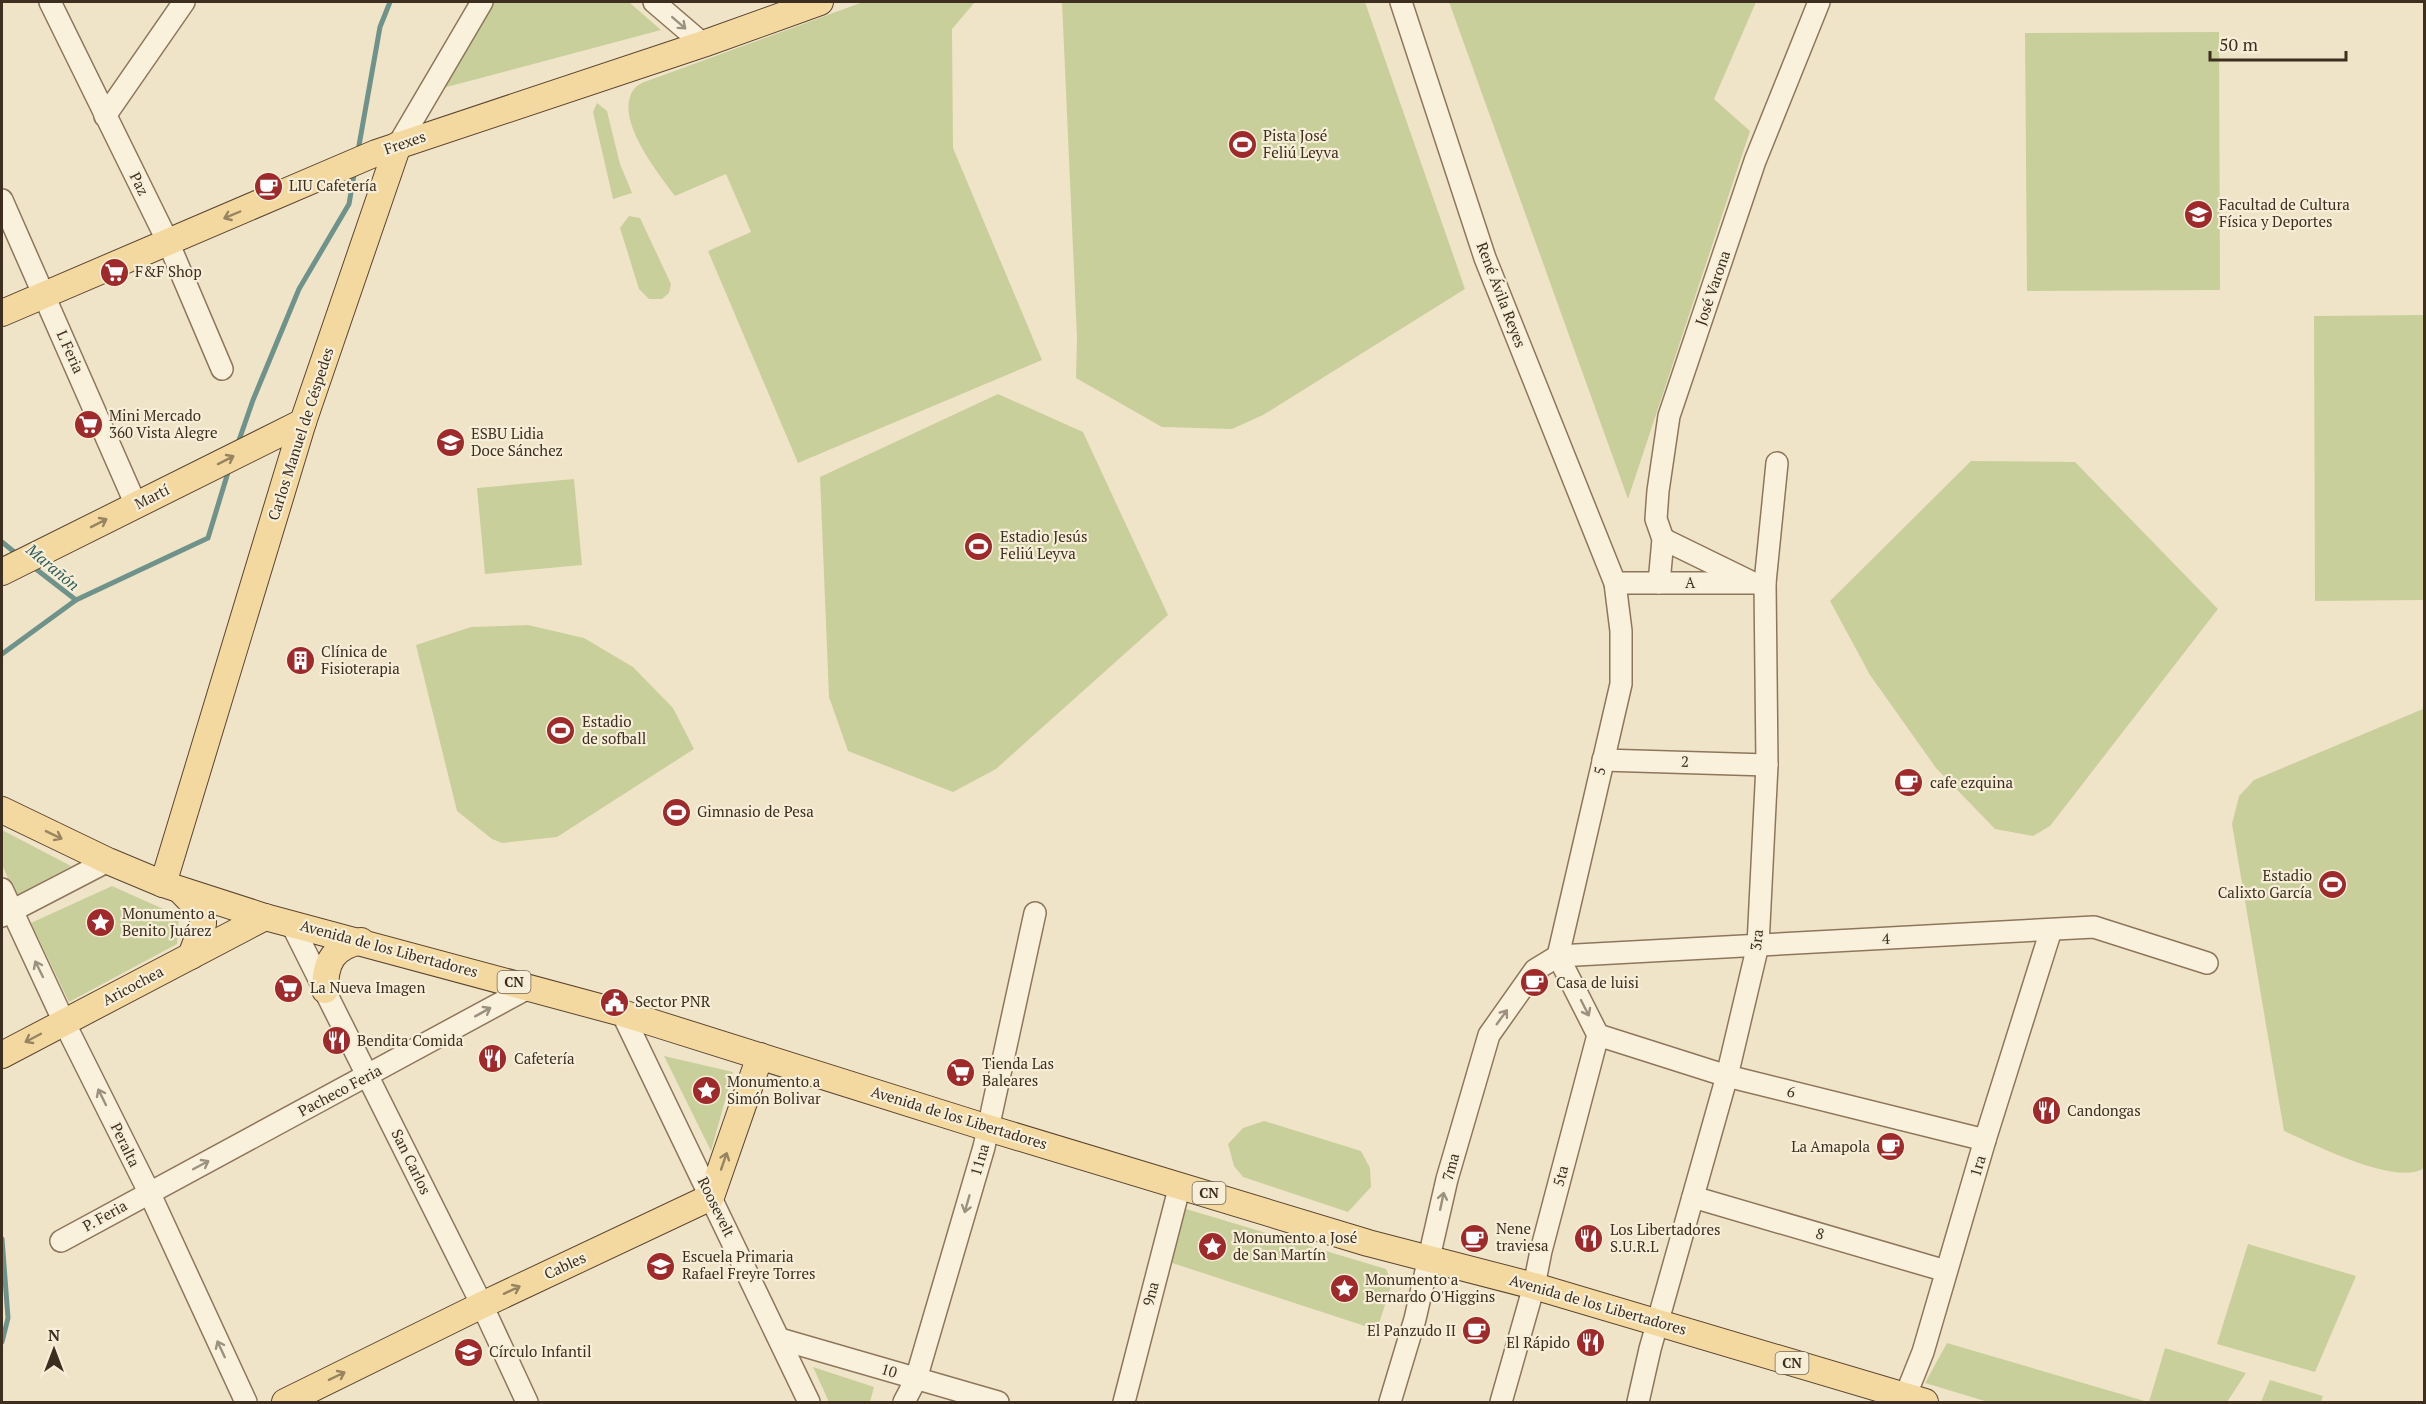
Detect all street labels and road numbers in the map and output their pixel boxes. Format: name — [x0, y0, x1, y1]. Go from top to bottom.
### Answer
street label: Frexes — [381, 126, 428, 158]
street label: Paz — [126, 168, 154, 199]
street label: René Ávila Reyes — [1473, 239, 1531, 350]
street label: José Varona — [1690, 247, 1734, 328]
street label: L Feria — [53, 327, 89, 377]
street label: Carlos Manuel de Céspedes — [263, 345, 338, 523]
street label: Martí — [131, 479, 173, 513]
street label: A — [1685, 572, 1696, 592]
street label: 2 — [1681, 751, 1689, 771]
street label: 5 — [1588, 765, 1610, 777]
street label: Avenida de los Libertadores — [298, 915, 480, 981]
street label: 3ra — [1745, 928, 1767, 952]
street label: 4 — [1881, 928, 1890, 948]
street label: Aricochea — [98, 960, 167, 1010]
road number: CN — [498, 971, 530, 993]
street label: Pacheco Feria — [294, 1059, 385, 1121]
street label: 6 — [1785, 1080, 1798, 1102]
street label: Avenida de los Libertadores — [869, 1081, 1050, 1153]
street label: Peralta — [107, 1119, 145, 1170]
street label: San Carlos — [387, 1126, 436, 1198]
street label: 11na — [965, 1141, 993, 1178]
street label: 7ma — [1437, 1150, 1463, 1183]
street label: 1ra — [1964, 1152, 1990, 1179]
street label: 5ta — [1548, 1163, 1573, 1189]
street label: Roosevelt — [694, 1173, 740, 1240]
road number: CN — [1192, 1182, 1226, 1204]
street label: P. Feria — [79, 1195, 131, 1235]
street label: 8 — [1814, 1222, 1827, 1244]
street label: Cables — [540, 1247, 589, 1283]
street label: Avenida de los Libertadores — [1507, 1269, 1689, 1339]
street label: 9na — [1137, 1279, 1163, 1308]
road number: CN — [1776, 1352, 1808, 1374]
street label: 10 — [879, 1358, 900, 1382]

